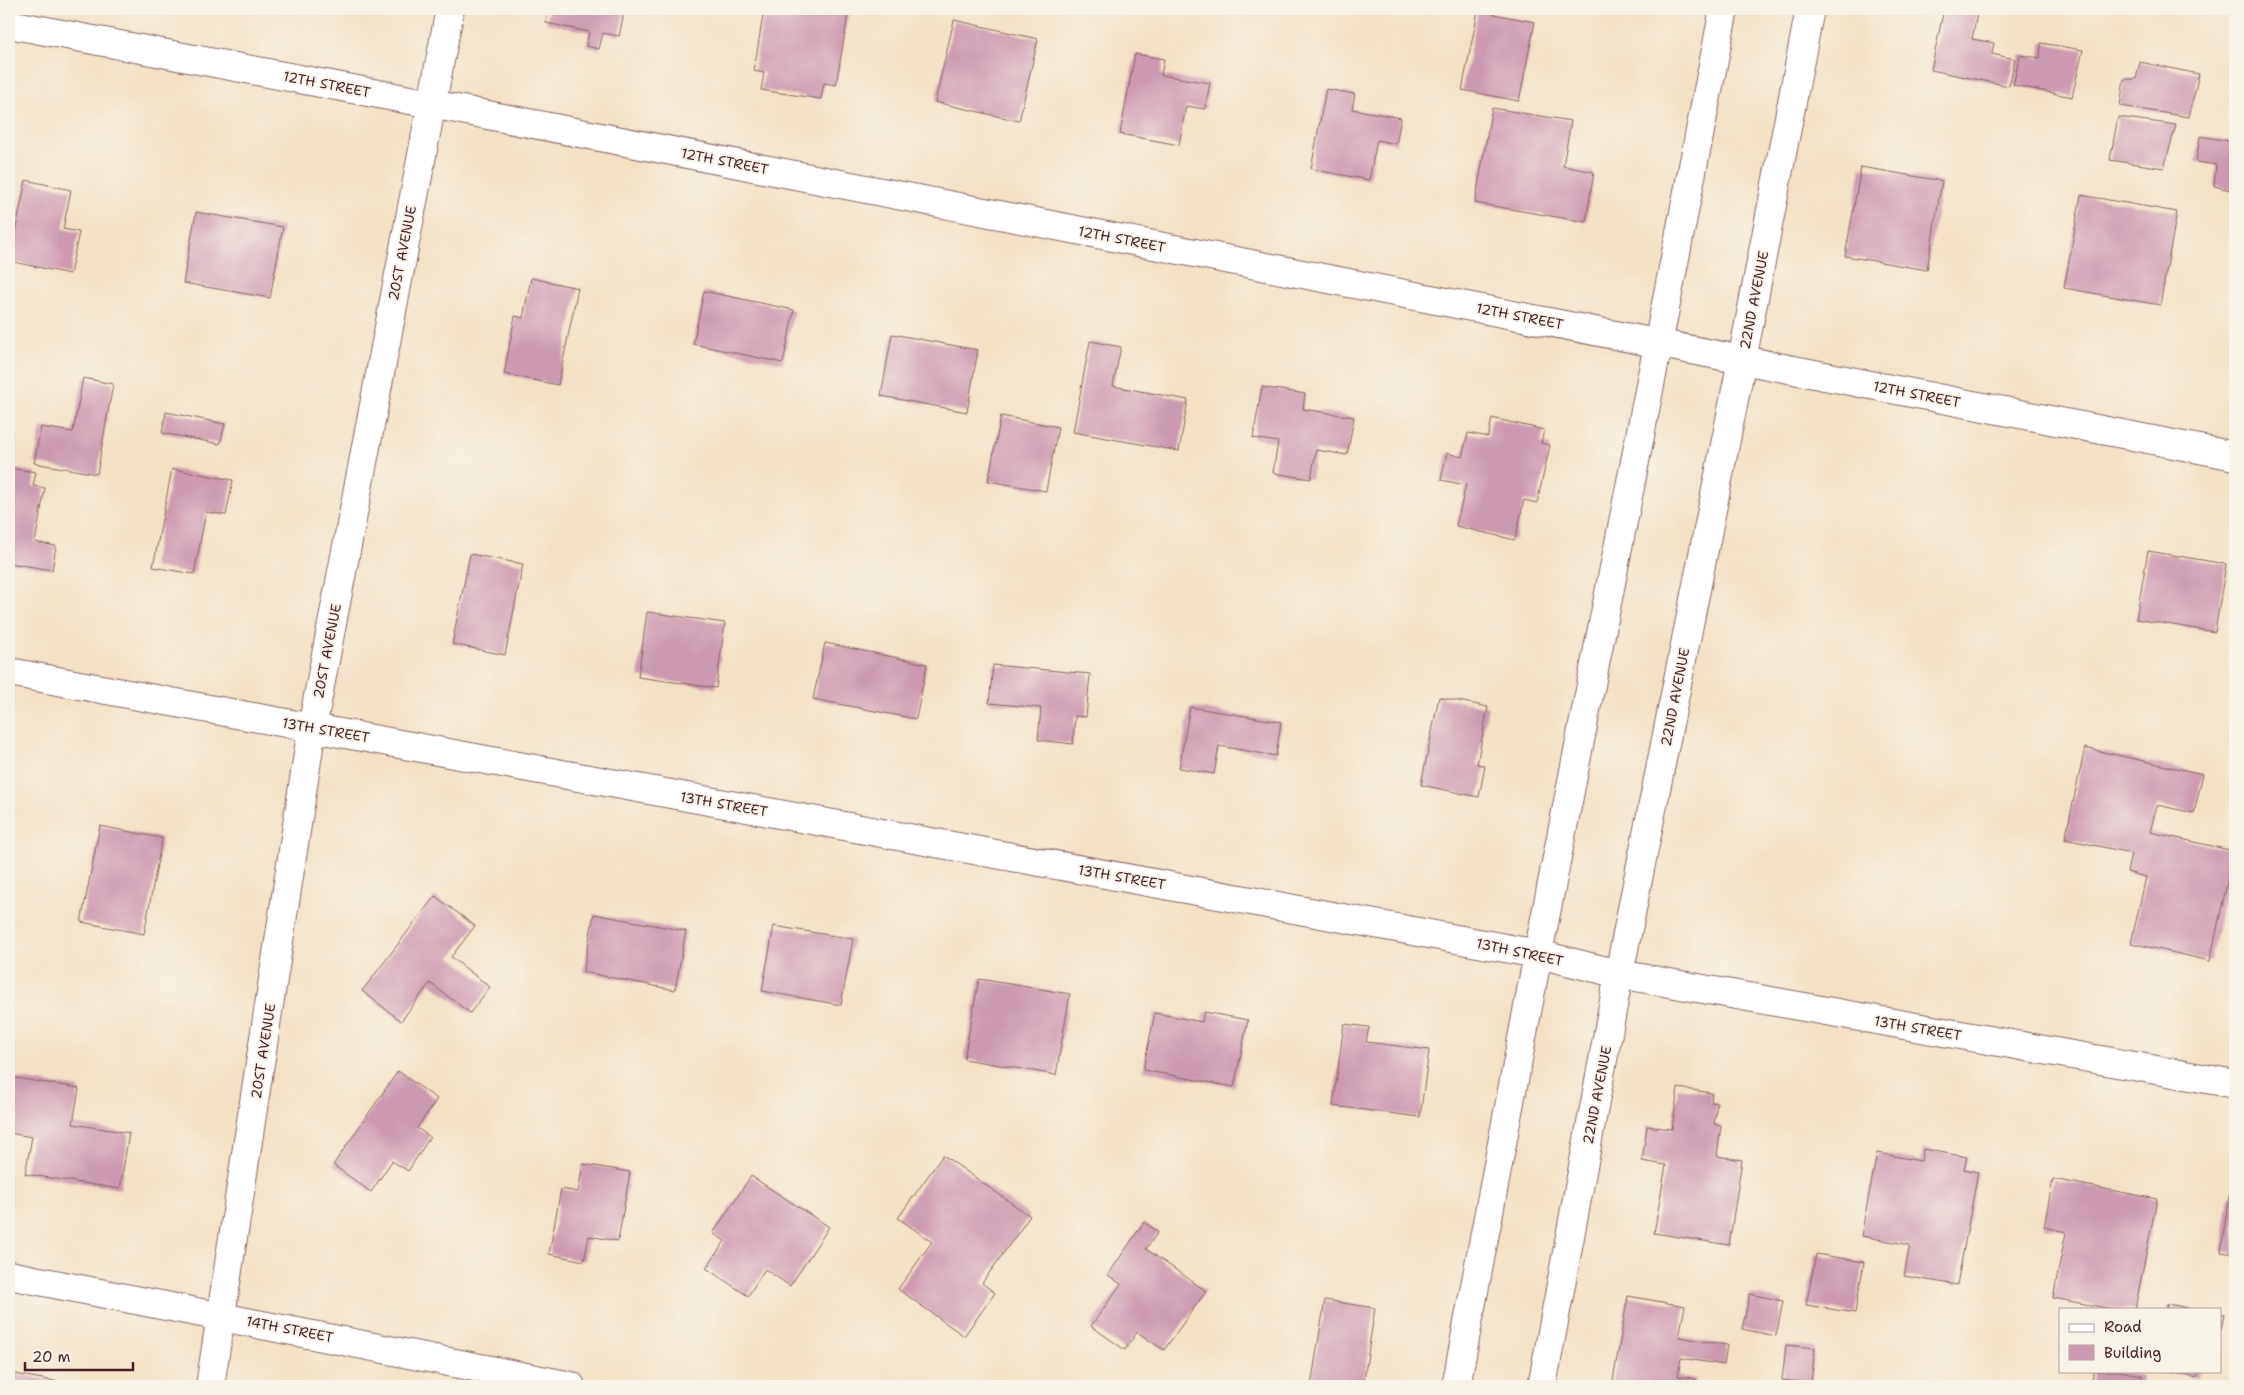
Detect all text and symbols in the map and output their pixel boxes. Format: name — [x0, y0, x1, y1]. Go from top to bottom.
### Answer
street label: 12TH STREET — [282, 67, 373, 101]
street label: 12TH STREET — [680, 144, 771, 178]
street label: 20ST AVENUE — [384, 204, 420, 302]
street label: 12TH STREET — [1077, 222, 1168, 256]
street label: 22ND AVENUE — [1736, 249, 1772, 351]
street label: 12TH STREET — [1475, 299, 1566, 333]
street label: 12TH STREET — [1872, 377, 1963, 411]
street label: 20ST AVENUE — [309, 602, 345, 700]
street label: 22ND AVENUE — [1657, 646, 1693, 748]
street label: 13TH STREET — [281, 713, 372, 747]
street label: 13TH STREET — [679, 787, 770, 821]
street label: 13TH STREET — [1077, 860, 1168, 894]
street label: 13TH STREET — [1475, 934, 1566, 970]
street label: 20ST AVENUE — [247, 1002, 279, 1100]
street label: 13TH STREET — [1873, 1011, 1964, 1045]
street label: 22ND AVENUE — [1579, 1044, 1615, 1146]
legend — [2059, 1308, 2222, 1372]
street label: 14TH STREET — [245, 1312, 336, 1346]
text: Road — [2104, 1317, 2142, 1337]
scale bar — [25, 1340, 132, 1372]
text: Building — [2104, 1343, 2161, 1363]
text: 20 m — [32, 1347, 71, 1367]

